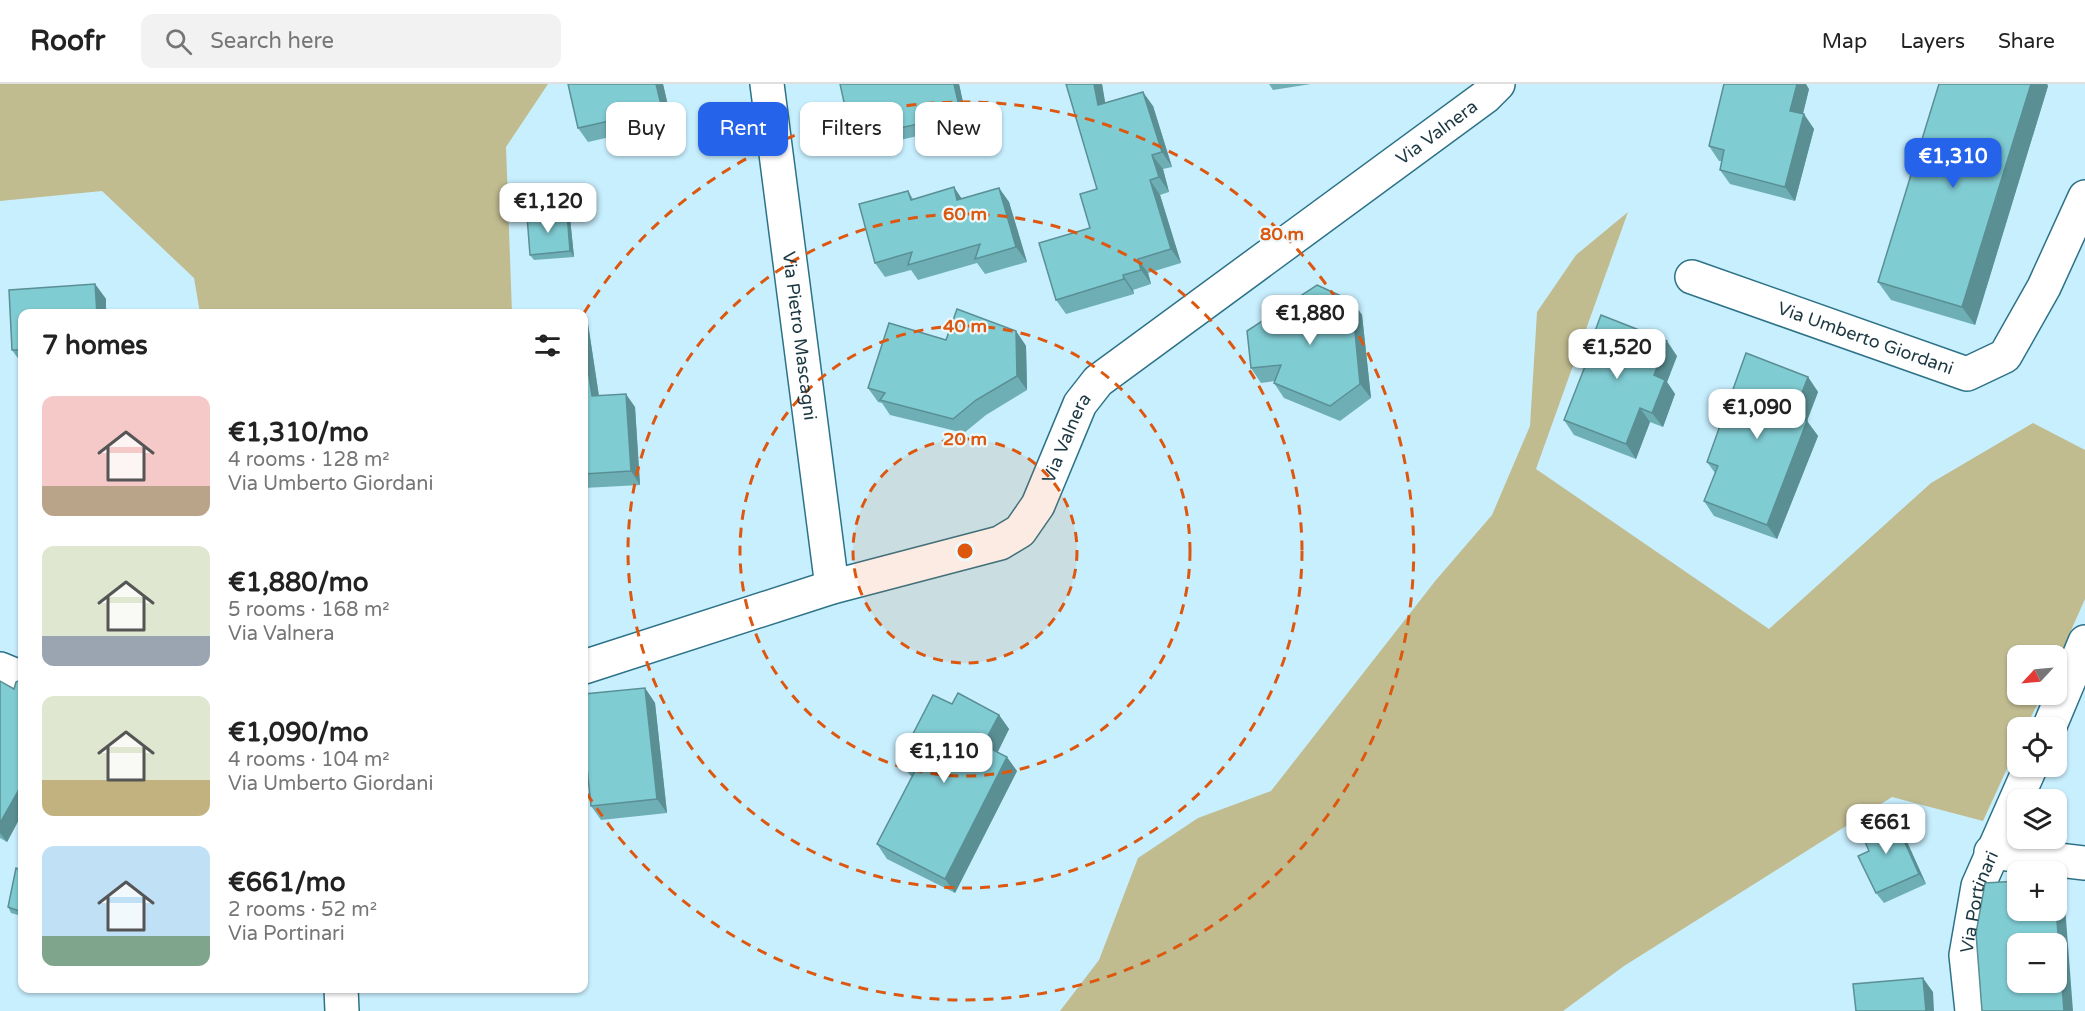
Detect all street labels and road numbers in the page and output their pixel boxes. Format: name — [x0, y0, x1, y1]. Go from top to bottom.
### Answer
street label: Via Valnera — [1392, 95, 1482, 170]
street label: Via Pietro Mascagni — [778, 250, 821, 422]
street label: Via Umberto Giordani — [1775, 297, 1956, 379]
street label: Via Valnera — [1037, 388, 1096, 486]
street label: Via Portinari — [1956, 847, 2003, 955]

